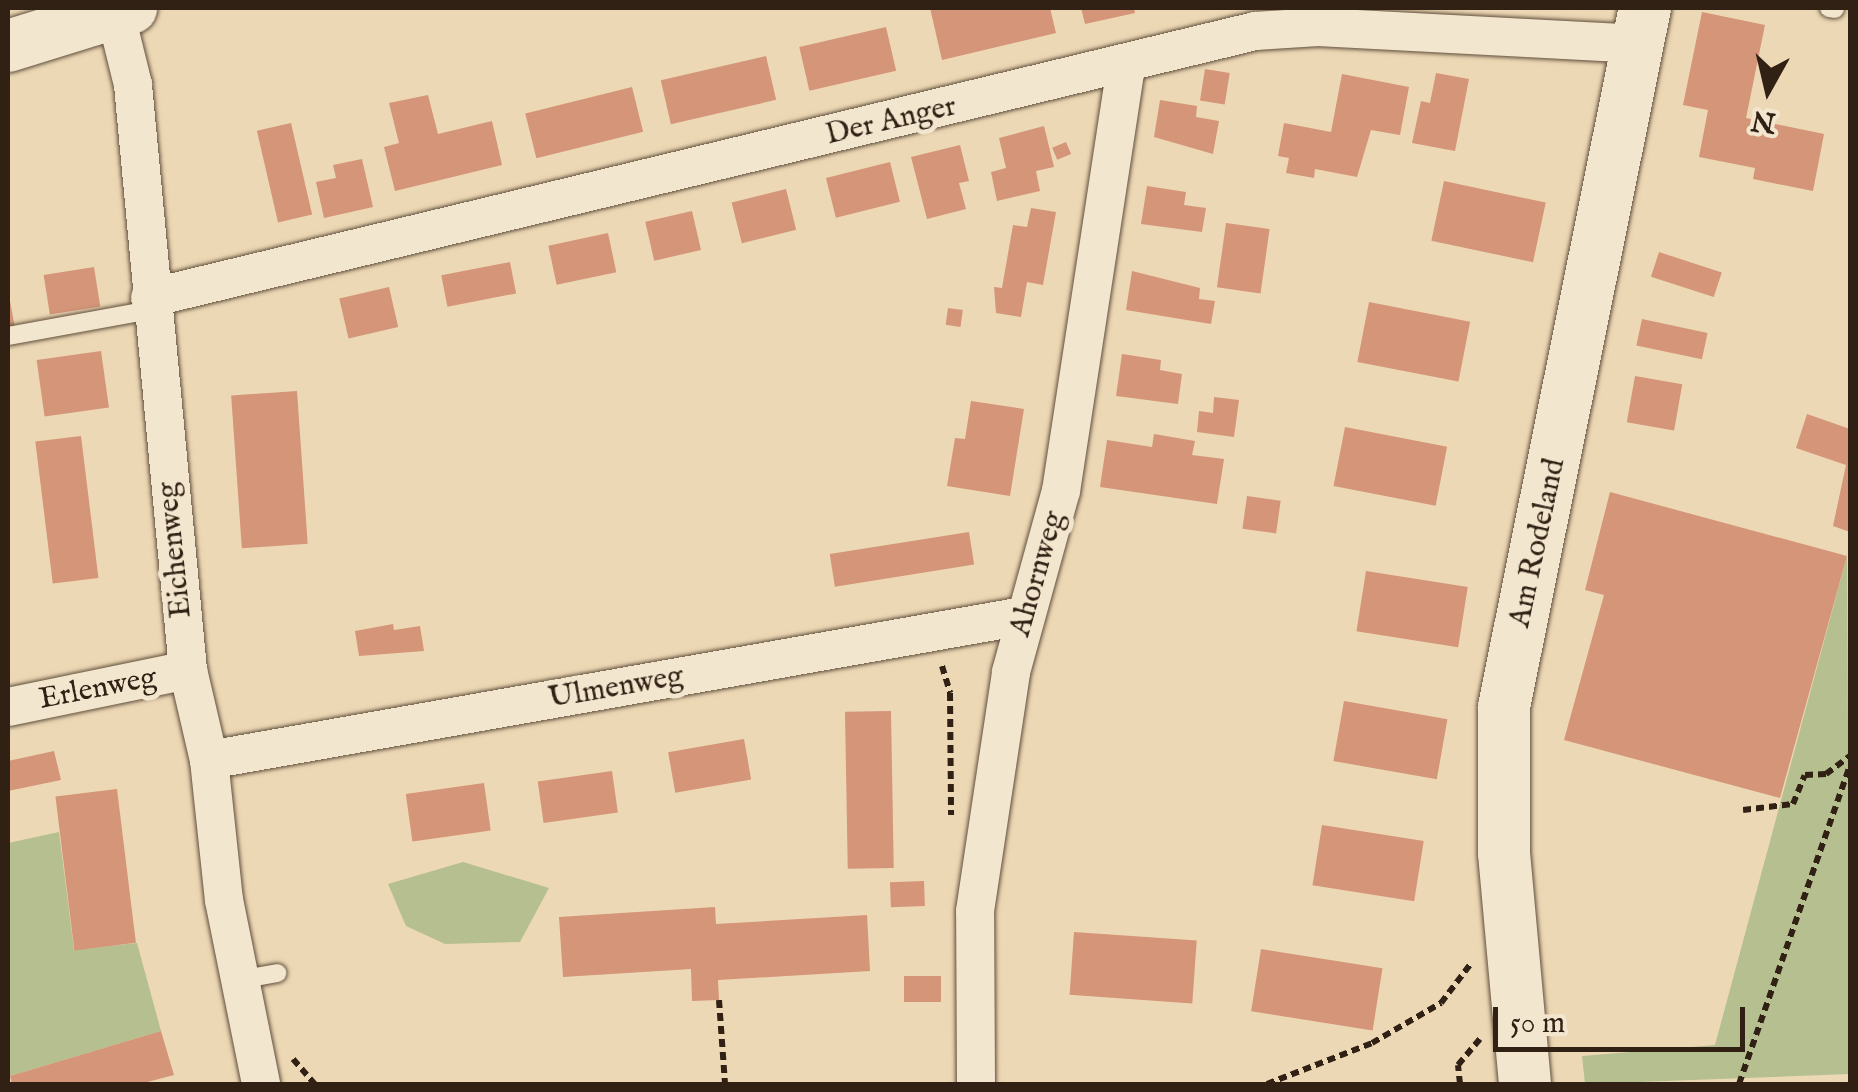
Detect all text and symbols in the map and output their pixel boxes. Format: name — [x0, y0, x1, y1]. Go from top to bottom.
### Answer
north arrow — [1718, 40, 1818, 140]
street label: Der Anger — [822, 89, 960, 153]
text: N — [1749, 101, 1778, 139]
street label: Am Rodeland — [1503, 455, 1573, 631]
street label: Eichenweg — [150, 480, 200, 620]
street label: Ahornweg — [1003, 507, 1073, 641]
street label: Ulmenweg — [546, 658, 686, 718]
street label: Erlenweg — [36, 660, 160, 718]
scale bar — [1498, 987, 1750, 1049]
text: 50 m — [1510, 1005, 1565, 1043]

